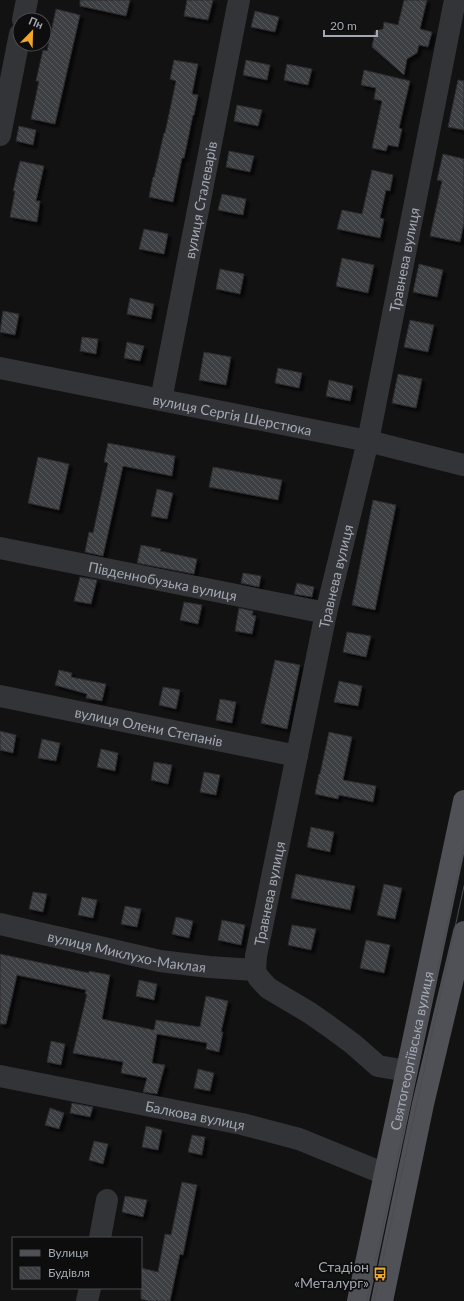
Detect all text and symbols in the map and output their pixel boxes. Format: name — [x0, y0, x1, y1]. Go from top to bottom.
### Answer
north arrow — [12, 12, 52, 52]
scale bar — [324, 12, 377, 38]
text: Пн — [27, 14, 45, 31]
text: 20 m — [330, 18, 357, 33]
street label: вулиця Сталеварів — [180, 140, 220, 260]
street label: Травнева вулиця — [385, 206, 422, 314]
street label: вулиця Сергія Шерстюка — [151, 390, 313, 438]
street label: Травнева вулиця — [315, 523, 356, 630]
street label: Південнобузька вулиця — [87, 557, 239, 604]
street label: вулиця Олени Степанів — [73, 703, 225, 749]
street label: Травнева вулиця — [250, 840, 288, 947]
street label: вулиця Миклухо-Маклая — [46, 927, 207, 975]
street label: Святогеоргіївська вулиця — [386, 969, 436, 1132]
street label: Балкова вулиця — [144, 1097, 247, 1133]
legend — [12, 1237, 142, 1289]
text: Вулиця — [48, 1245, 88, 1260]
place label: Стадіон «Металург» — [294, 1258, 369, 1291]
text: Будівля — [48, 1265, 90, 1280]
bus stop icon: Стадіон «Металург» — [372, 1266, 388, 1282]

